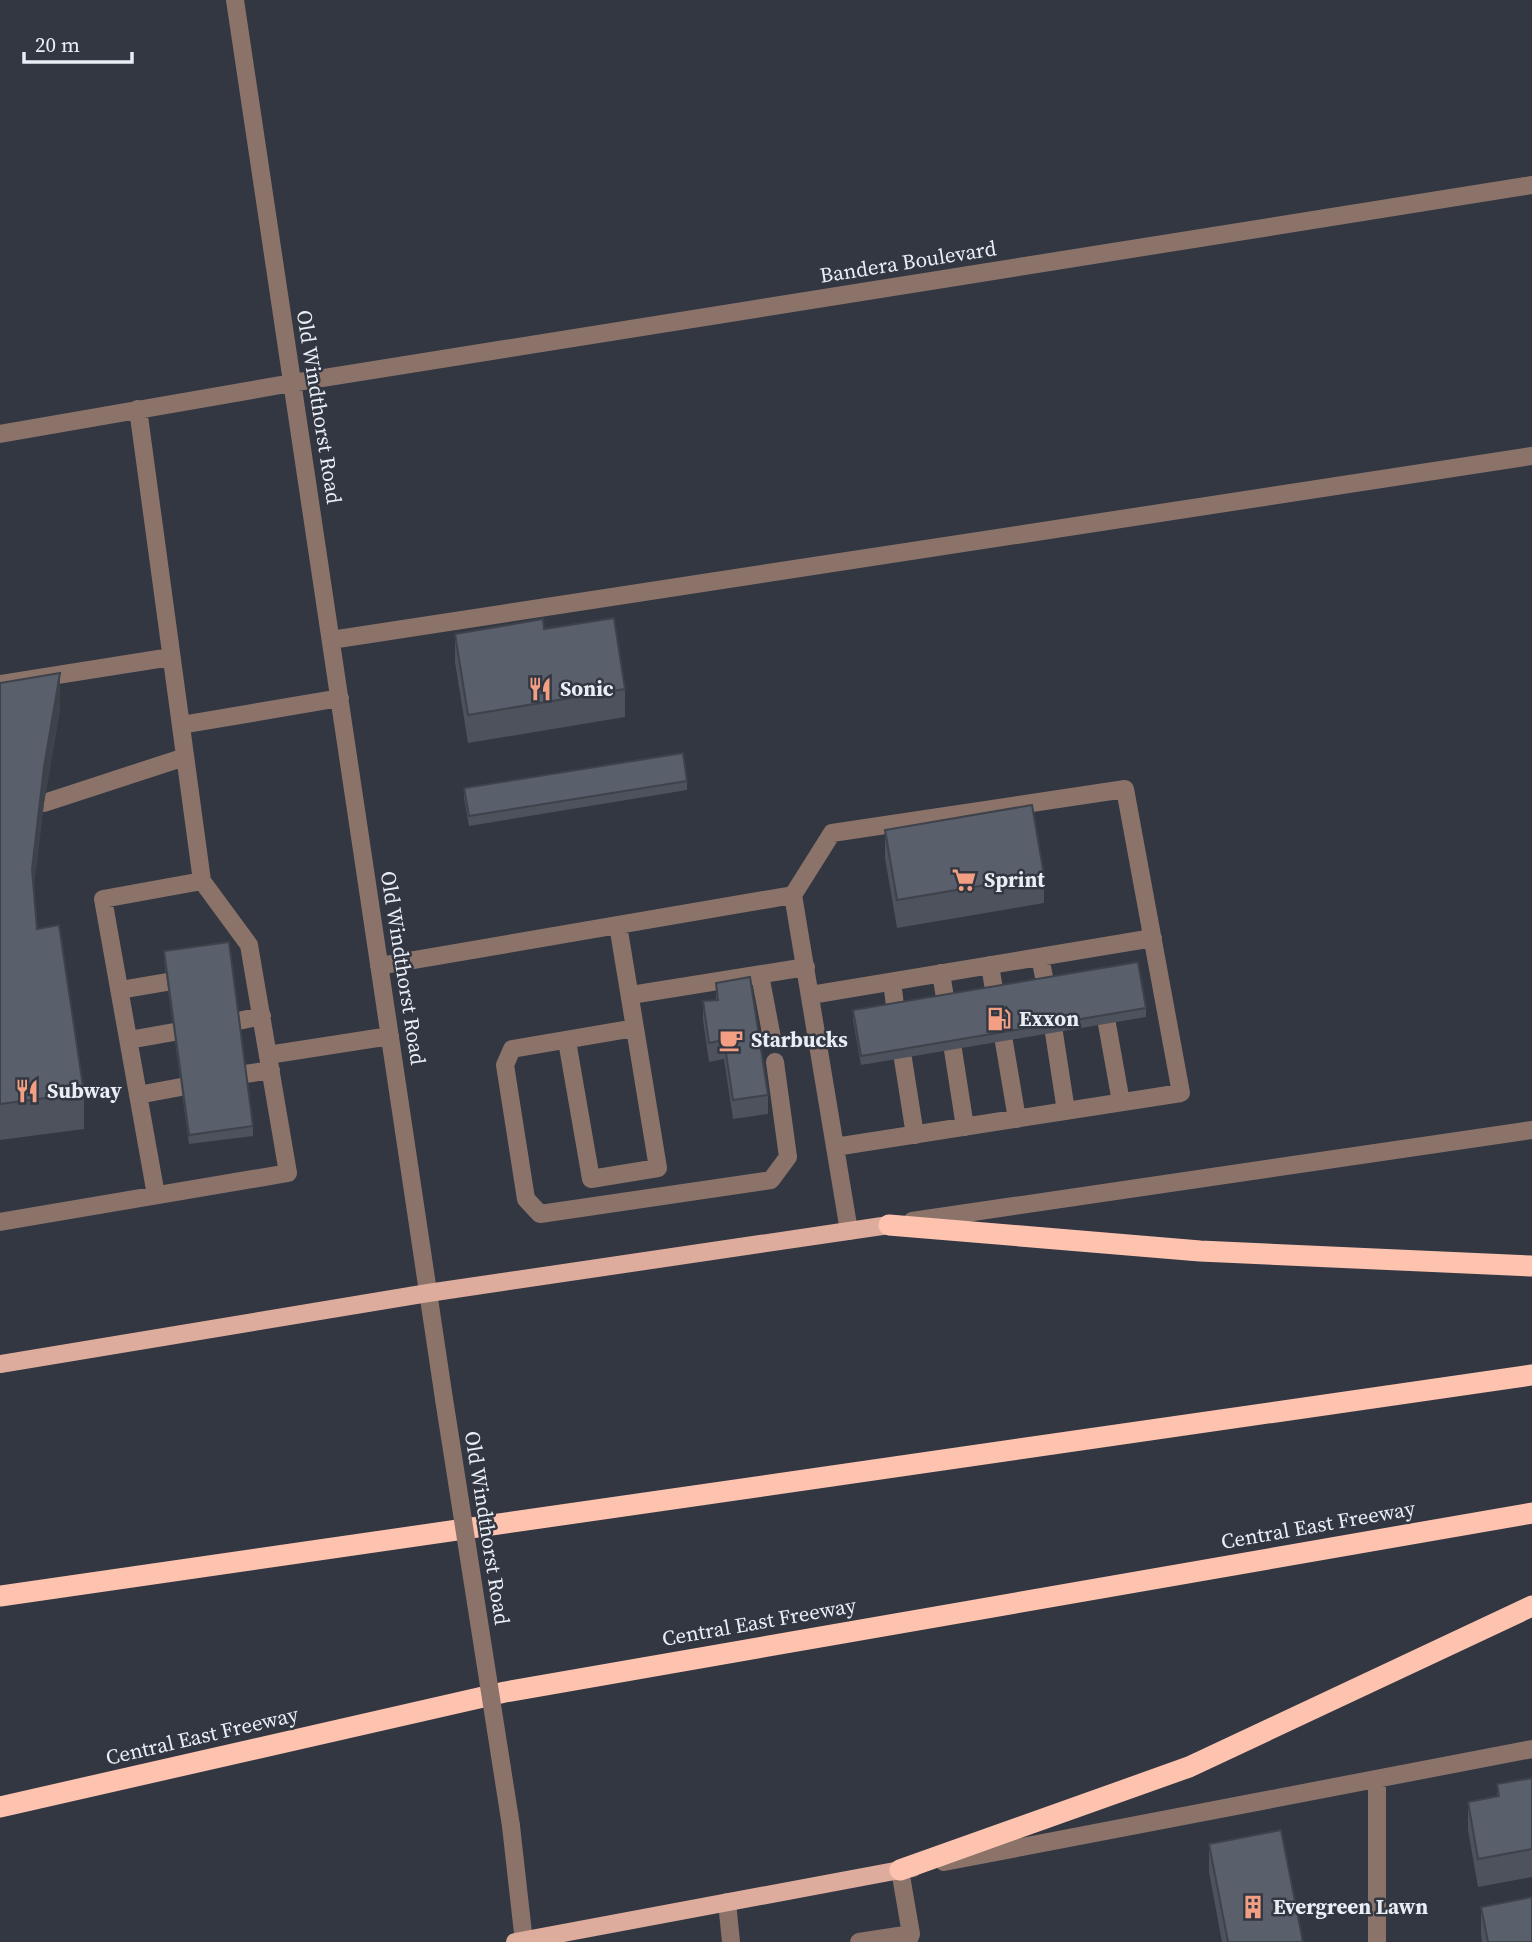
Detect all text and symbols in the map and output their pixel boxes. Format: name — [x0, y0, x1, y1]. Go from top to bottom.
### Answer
scale bar — [24, 21, 133, 65]
text: 20 m — [35, 30, 80, 59]
street label: Bandera Boulevard — [818, 233, 998, 290]
street label: Old Windthorst Road — [290, 308, 349, 506]
place label: Sonic — [560, 674, 614, 703]
restaurant icon: Sonic — [526, 675, 554, 703]
place label: Sprint — [984, 865, 1045, 894]
supermarket icon: Sprint — [950, 866, 978, 894]
street label: Old Windthorst Road — [374, 869, 433, 1067]
place label: Exxon — [1019, 1004, 1079, 1033]
fuel station icon: Exxon — [985, 1005, 1013, 1033]
place label: Starbucks — [751, 1025, 848, 1054]
cafe icon: Starbucks — [717, 1026, 745, 1054]
place label: Subway — [47, 1076, 122, 1105]
restaurant icon: Subway — [13, 1077, 41, 1105]
street label: Old Windthorst Road — [458, 1429, 517, 1627]
street label: Central East Freeway — [1219, 1493, 1417, 1556]
street label: Central East Freeway — [660, 1590, 858, 1653]
street label: Central East Freeway — [103, 1699, 301, 1772]
place label: Evergreen Lawn — [1273, 1892, 1428, 1921]
building icon: Evergreen Lawn — [1239, 1893, 1267, 1921]

